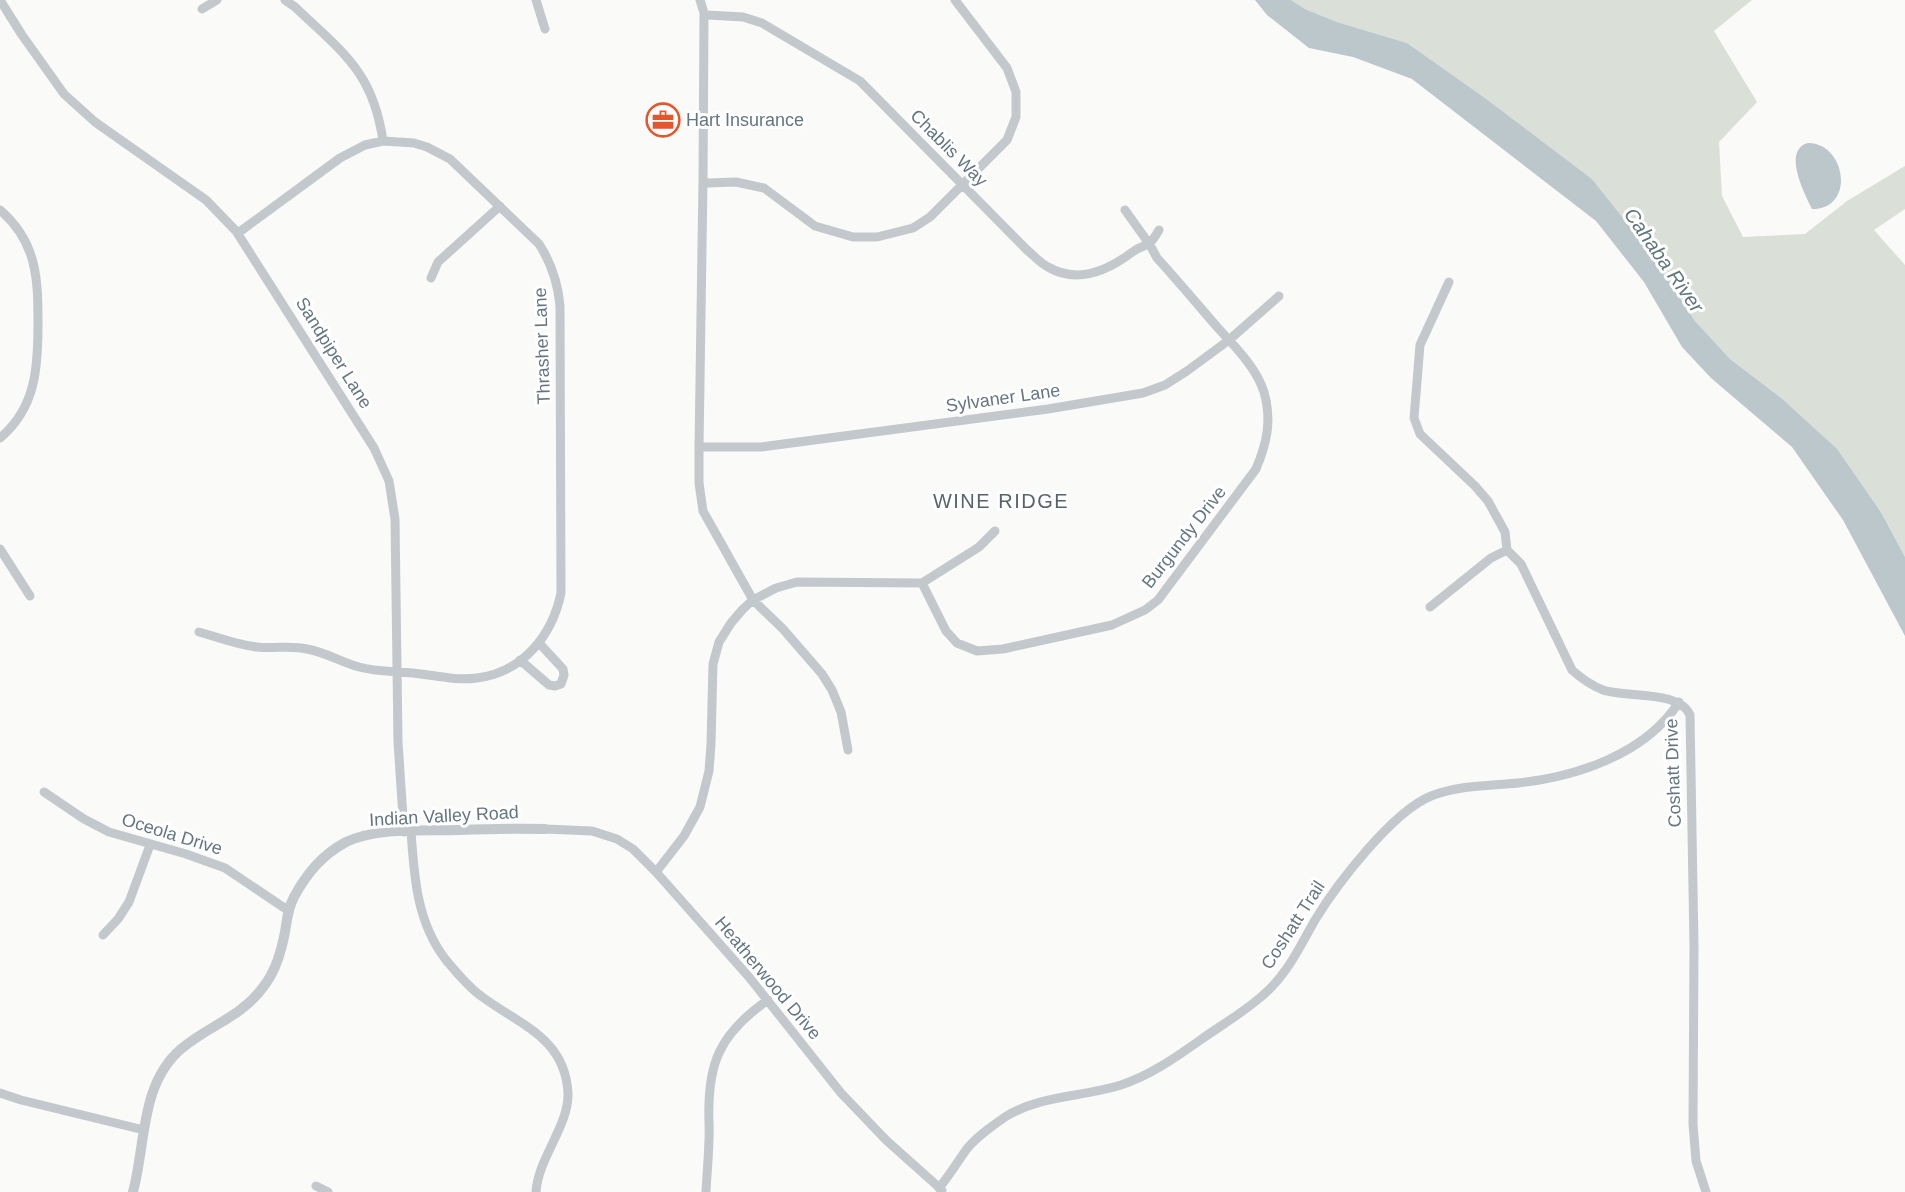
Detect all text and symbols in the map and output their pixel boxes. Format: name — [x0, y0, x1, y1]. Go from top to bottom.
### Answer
office icon: Hart Insurance — [645, 102, 681, 138]
street label: Chablis Way — [906, 105, 992, 191]
place label: Hart Insurance — [686, 110, 804, 130]
water label: Cahaba River — [1620, 204, 1709, 317]
street label: Thrasher Lane — [530, 287, 554, 405]
street label: Sandpiper Lane — [292, 294, 376, 412]
street label: Sylvaner Lane — [945, 380, 1061, 416]
street label: Burgundy Drive — [1138, 482, 1230, 592]
district label: WINE RIDGE — [933, 490, 1069, 512]
street label: Coshatt Drive — [1661, 718, 1685, 828]
street label: Indian Valley Road — [369, 802, 519, 830]
street label: Oceola Drive — [119, 809, 225, 859]
street label: Coshatt Trail — [1257, 877, 1329, 973]
street label: Heatherwood Drive — [711, 913, 825, 1043]

